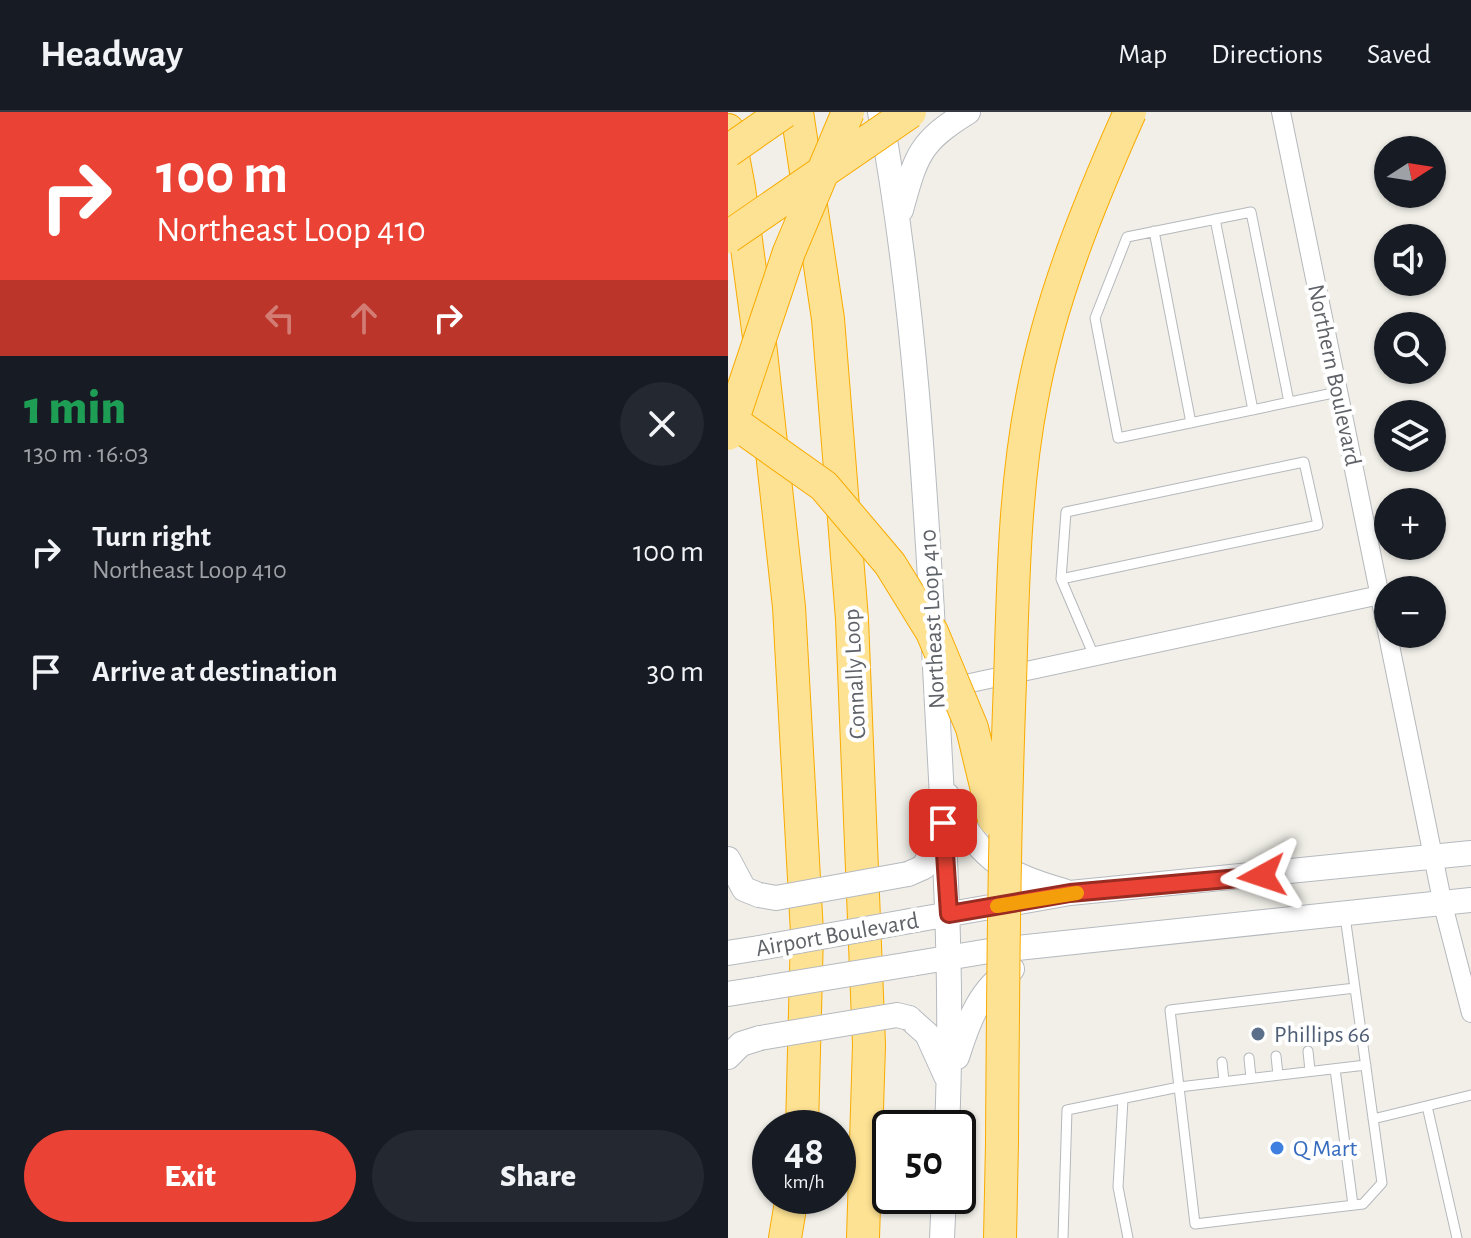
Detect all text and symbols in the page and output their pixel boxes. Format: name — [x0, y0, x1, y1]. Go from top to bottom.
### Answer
text: Headway — [40, 36, 183, 74]
text: Map — [1118, 41, 1167, 69]
text: Directions — [1211, 41, 1323, 69]
text: Saved — [1367, 41, 1431, 69]
north arrow — [1374, 136, 1446, 208]
map controls — [1374, 136, 1446, 648]
icon: right — [24, 144, 128, 248]
text: 100 m — [156, 147, 288, 203]
text: Northeast Loop 410 — [156, 212, 426, 248]
button: sound — [1374, 224, 1446, 296]
street label: Northern Boulevard — [1303, 282, 1365, 468]
icon: left — [258, 296, 302, 340]
icon: ahead — [342, 296, 386, 340]
icon: right — [426, 296, 470, 340]
button: search — [1374, 312, 1446, 384]
button: close — [620, 382, 704, 466]
text: 1 min — [24, 385, 126, 433]
button: layers — [1374, 400, 1446, 472]
text: 130 m · 16:03 — [24, 441, 149, 467]
button: + — [1374, 488, 1446, 560]
text: Turn right — [92, 522, 211, 552]
street label: Northeast Loop 410 — [916, 529, 950, 709]
icon: right — [24, 530, 68, 574]
text: 100 m — [633, 537, 704, 567]
text: Northeast Loop 410 — [92, 557, 287, 583]
button: − — [1374, 576, 1446, 648]
street label: Connally Loop — [840, 608, 870, 740]
icon: arrive — [24, 650, 68, 694]
text: Arrive at destination — [92, 657, 338, 687]
text: 30 m — [647, 657, 704, 687]
pin — [909, 789, 977, 857]
icon: arrive — [921, 801, 965, 845]
position arrow — [1220, 834, 1304, 918]
street label: Airport Boulevard — [754, 909, 921, 961]
place label: Phillips 66 — [1274, 1023, 1370, 1047]
marker: Phillips 66 — [1249, 1025, 1267, 1043]
speed limit sign: 50 — [872, 1110, 976, 1214]
button: Exit — [24, 1130, 356, 1222]
button: Share — [372, 1130, 704, 1222]
text: 48 — [784, 1132, 824, 1172]
place label: Q Mart — [1293, 1137, 1358, 1161]
marker: Q Mart — [1268, 1139, 1286, 1157]
text: km/h — [783, 1172, 825, 1192]

